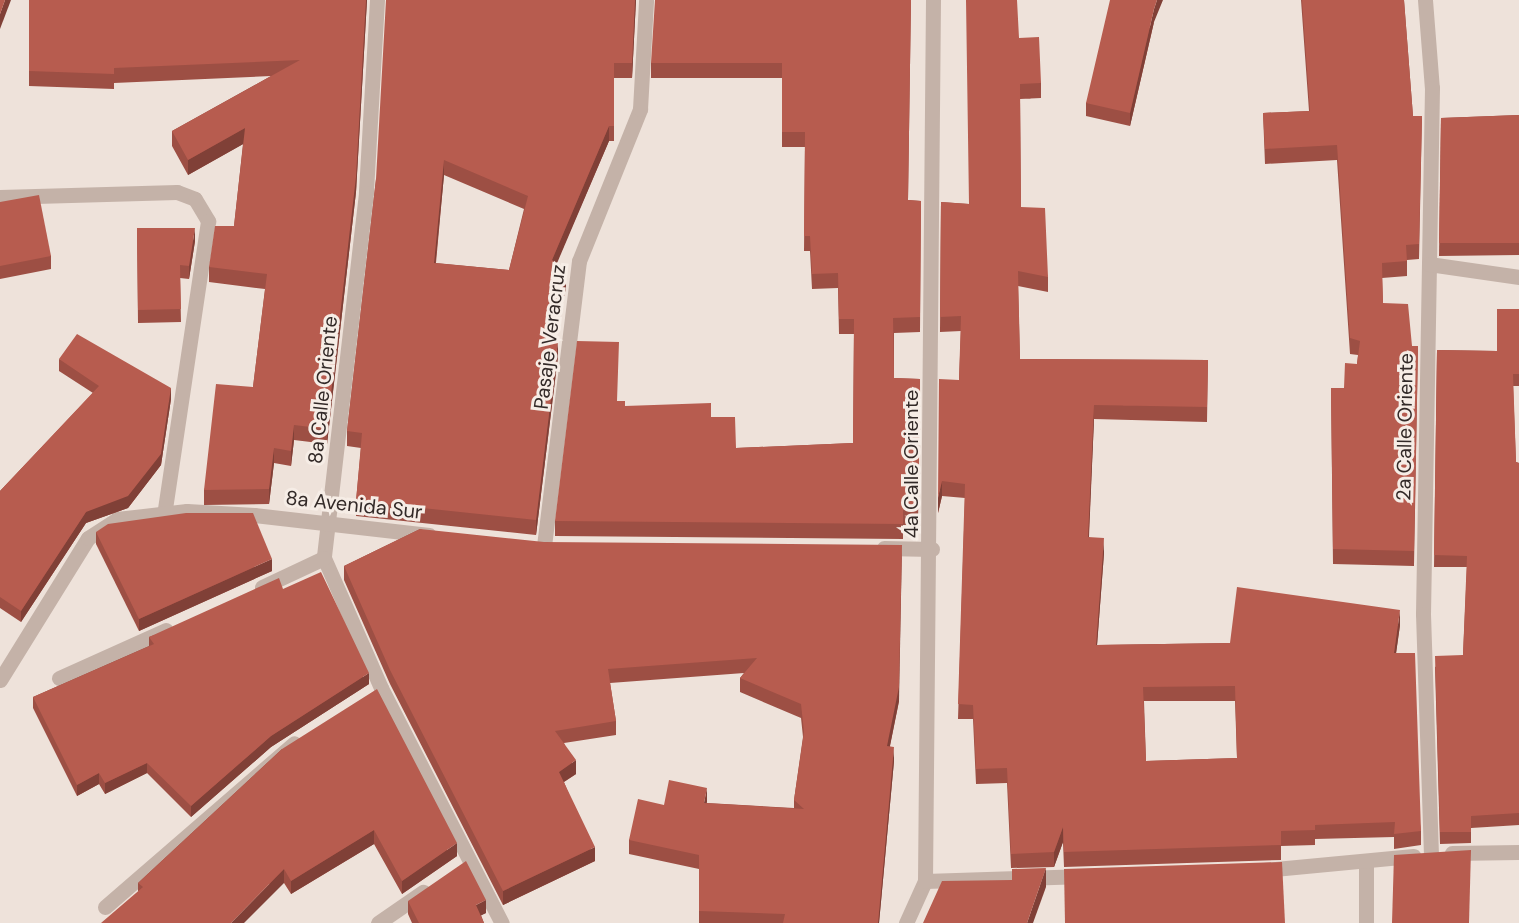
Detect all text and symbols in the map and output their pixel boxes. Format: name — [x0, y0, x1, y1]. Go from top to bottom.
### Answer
street label: Pasaje Veracruz — [529, 263, 571, 411]
street label: 8a Calle Oriente — [303, 315, 343, 465]
street label: 2a Calle Oriente — [1392, 353, 1418, 501]
street label: 4a Calle Oriente — [899, 390, 923, 538]
street label: 8a Avenida Sur — [284, 486, 424, 524]

